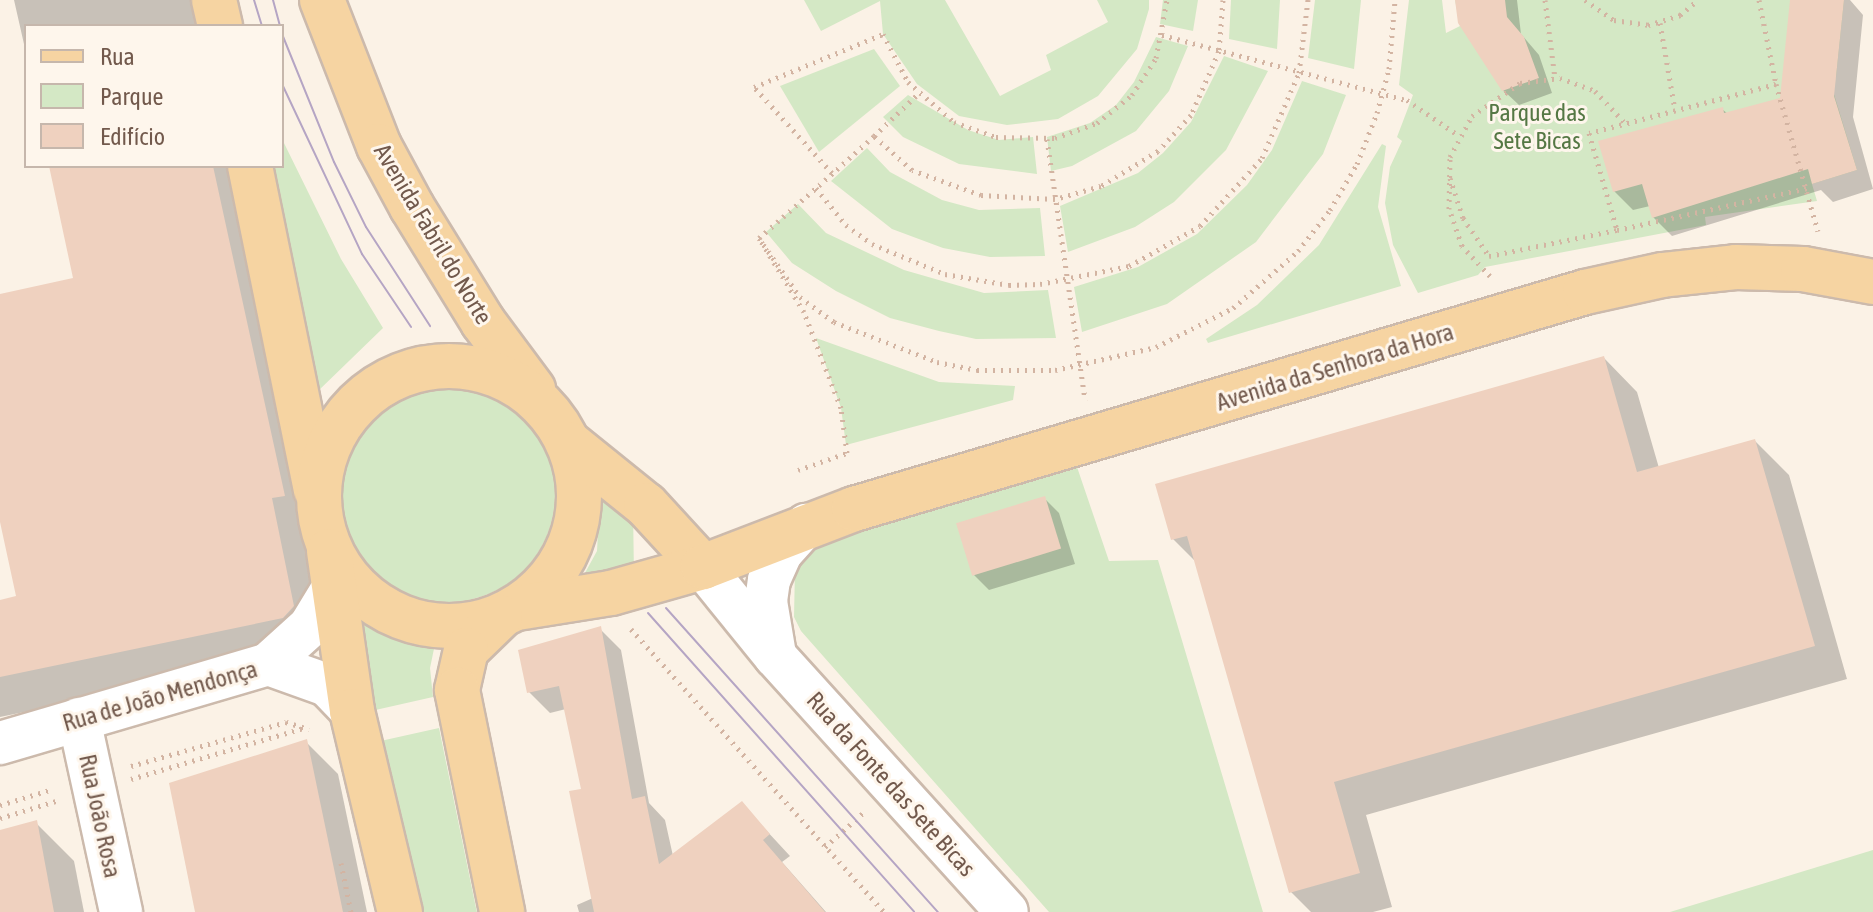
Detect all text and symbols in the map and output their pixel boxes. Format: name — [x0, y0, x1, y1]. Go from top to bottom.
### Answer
legend — [24, 24, 284, 168]
text: Rua — [100, 43, 135, 70]
text: Parque — [100, 83, 163, 110]
park label: Parque das Sete Bicas — [1488, 99, 1586, 155]
text: Edifício — [100, 123, 165, 150]
street label: Avenida Fabril do Norte — [368, 139, 498, 329]
street label: Avenida da Senhora da Hora — [1213, 317, 1457, 417]
street label: Rua de João Mendonça — [59, 654, 261, 738]
street label: Rua da Fonte das Sete Bicas — [801, 686, 981, 882]
street label: Rua João Rosa — [73, 752, 127, 880]

